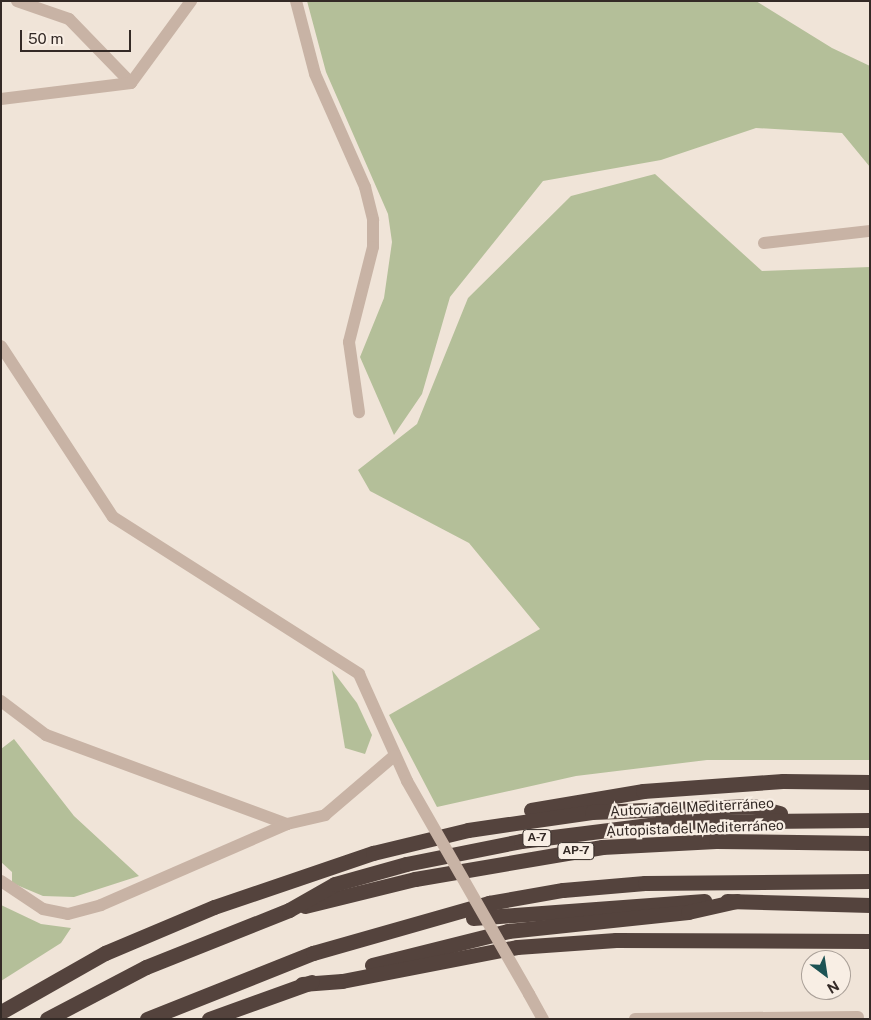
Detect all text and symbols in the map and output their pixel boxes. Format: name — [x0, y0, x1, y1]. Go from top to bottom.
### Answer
scale bar — [22, 20, 134, 52]
text: 50 m — [28, 30, 63, 47]
street label: Autovía del Mediterráneo — [610, 794, 774, 820]
street label: Autopista del Mediterráneo — [606, 816, 784, 840]
road number: A-7 — [522, 828, 552, 848]
road number: AP-7 — [557, 841, 595, 860]
north arrow — [801, 950, 851, 1000]
text: N — [824, 977, 842, 997]

